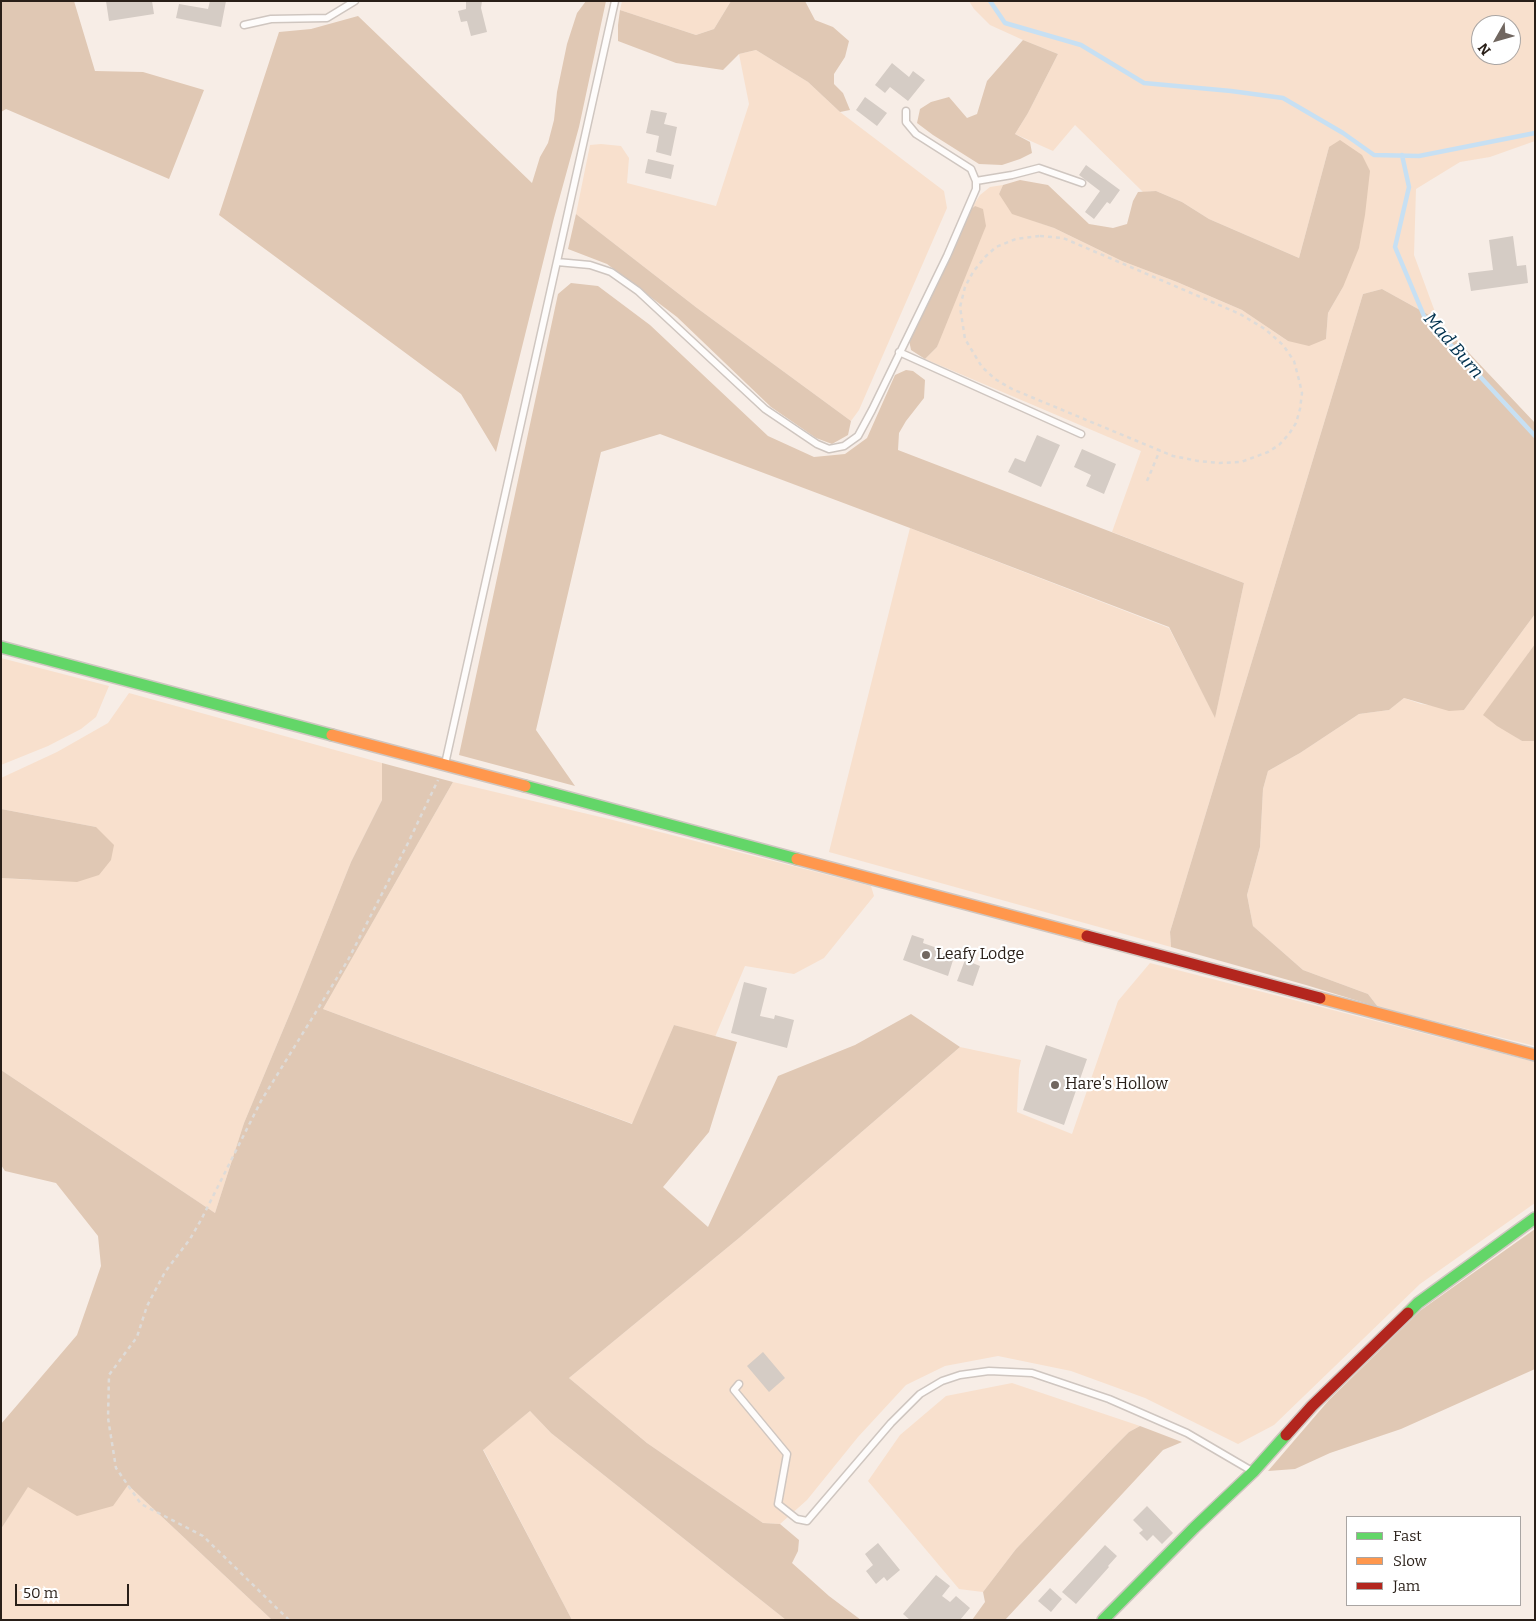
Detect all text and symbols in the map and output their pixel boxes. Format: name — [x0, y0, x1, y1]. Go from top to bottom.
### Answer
north arrow — [1471, 15, 1521, 65]
text: N — [1475, 39, 1495, 58]
water label: Mad Burn — [1419, 309, 1487, 383]
place label: Leafy Lodge — [936, 945, 1024, 965]
marker: Leafy Lodge — [920, 949, 932, 961]
place label: Hare's Hollow — [1065, 1075, 1168, 1095]
marker: Hare's Hollow — [1049, 1079, 1061, 1091]
legend — [1346, 1516, 1521, 1606]
text: Fast — [1393, 1527, 1422, 1545]
text: Slow — [1393, 1552, 1427, 1570]
scale bar — [18, 1574, 131, 1606]
text: Jam — [1393, 1577, 1420, 1595]
text: 50 m — [23, 1584, 58, 1602]

